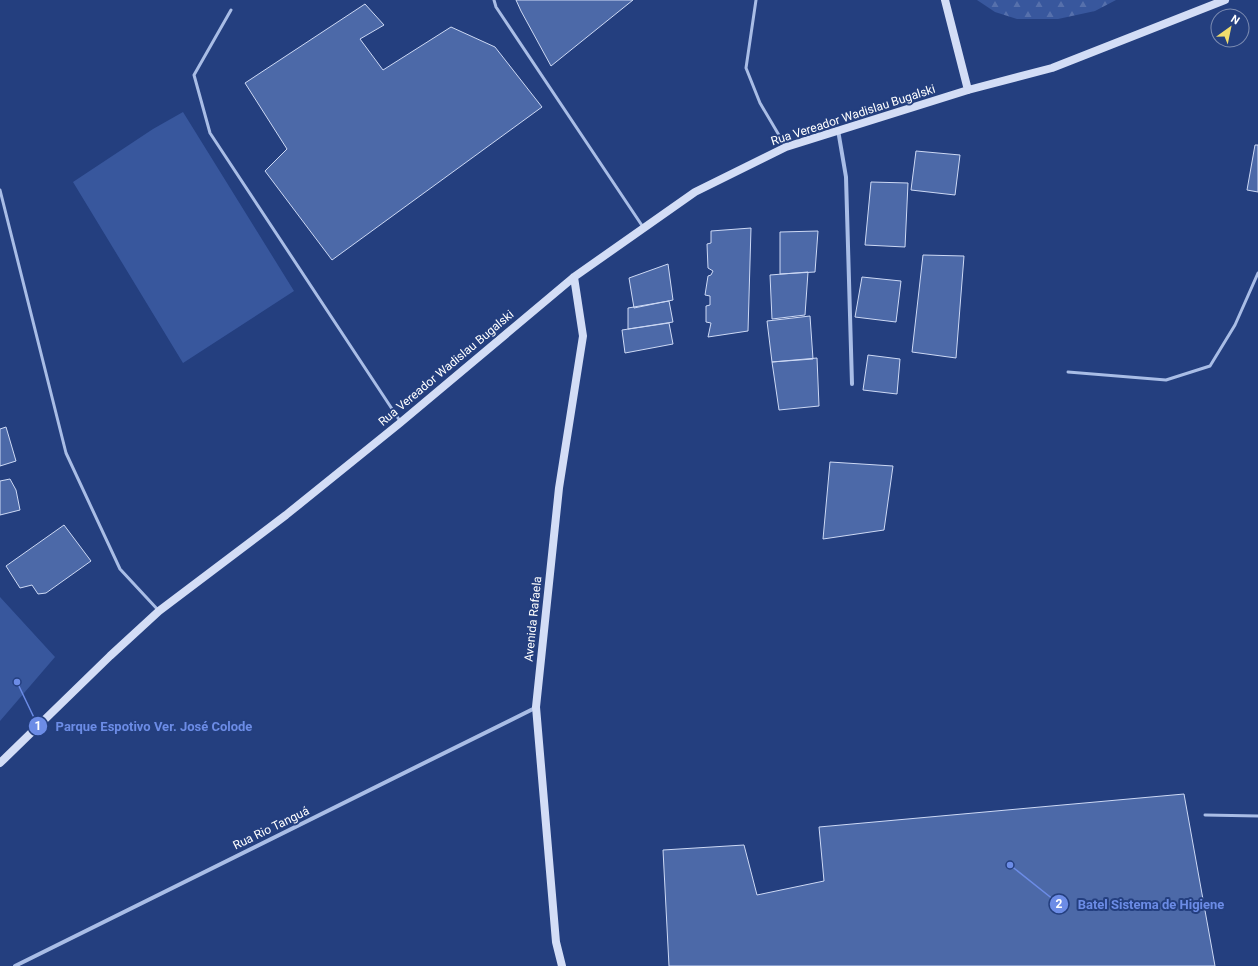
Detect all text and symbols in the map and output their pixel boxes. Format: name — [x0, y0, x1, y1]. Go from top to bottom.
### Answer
north arrow — [1210, 8, 1250, 48]
text: N — [1228, 12, 1242, 28]
street label: Rua Vereador Wadislau Bugalski — [769, 82, 937, 148]
street label: Rua Vereador Wadislau Bugalski — [376, 307, 516, 429]
street label: Avenida Rafaela — [522, 576, 544, 662]
callout: Parque Espotivo Ver. José Colode — [28, 714, 261, 739]
text: 1 — [35, 719, 41, 733]
text: Parque Espotivo Ver. José Colode — [56, 719, 252, 734]
street label: Rua Rio Tanguá — [231, 804, 311, 852]
callout: Batel Sistema de Higiene — [1049, 892, 1232, 917]
text: 2 — [1056, 897, 1063, 911]
text: Batel Sistema de Higiene — [1078, 897, 1224, 912]

